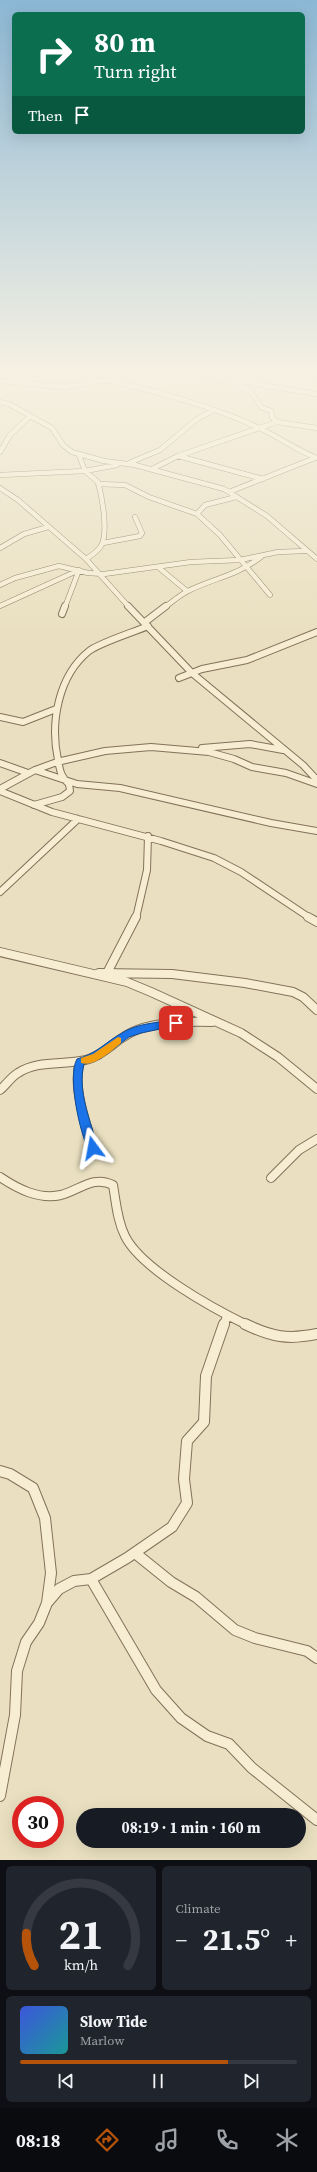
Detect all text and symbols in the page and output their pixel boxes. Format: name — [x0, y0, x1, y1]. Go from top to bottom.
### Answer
text: 80 m — [94, 23, 156, 61]
icon: right — [28, 28, 80, 80]
text: Turn right — [94, 59, 176, 84]
icon: arrive — [71, 104, 93, 126]
text: Then — [28, 105, 63, 126]
pin — [159, 1006, 193, 1040]
icon: arrive — [165, 1012, 187, 1034]
position arrow — [72, 1127, 114, 1169]
speed limit sign: 30 — [12, 1796, 64, 1848]
text: 08:19 · 1 min · 160 m — [122, 1817, 261, 1838]
text: Climate — [176, 1900, 221, 1917]
text: 21 — [58, 1906, 103, 1963]
text: 21.5° — [202, 1919, 270, 1960]
text: − — [176, 1925, 187, 1955]
text: + — [285, 1925, 297, 1955]
text: km/h — [64, 1955, 98, 1975]
text: Slow Tide — [80, 2011, 147, 2032]
text: Marlow — [80, 2032, 124, 2049]
icon: previous — [55, 2070, 77, 2092]
icon: pause — [147, 2070, 169, 2092]
icon: next — [240, 2070, 262, 2092]
icon: directions — [93, 2126, 121, 2154]
icon: music — [153, 2126, 181, 2154]
icon: phone — [213, 2126, 241, 2154]
icon: climate — [273, 2126, 301, 2154]
text: 08:18 — [16, 2128, 60, 2153]

